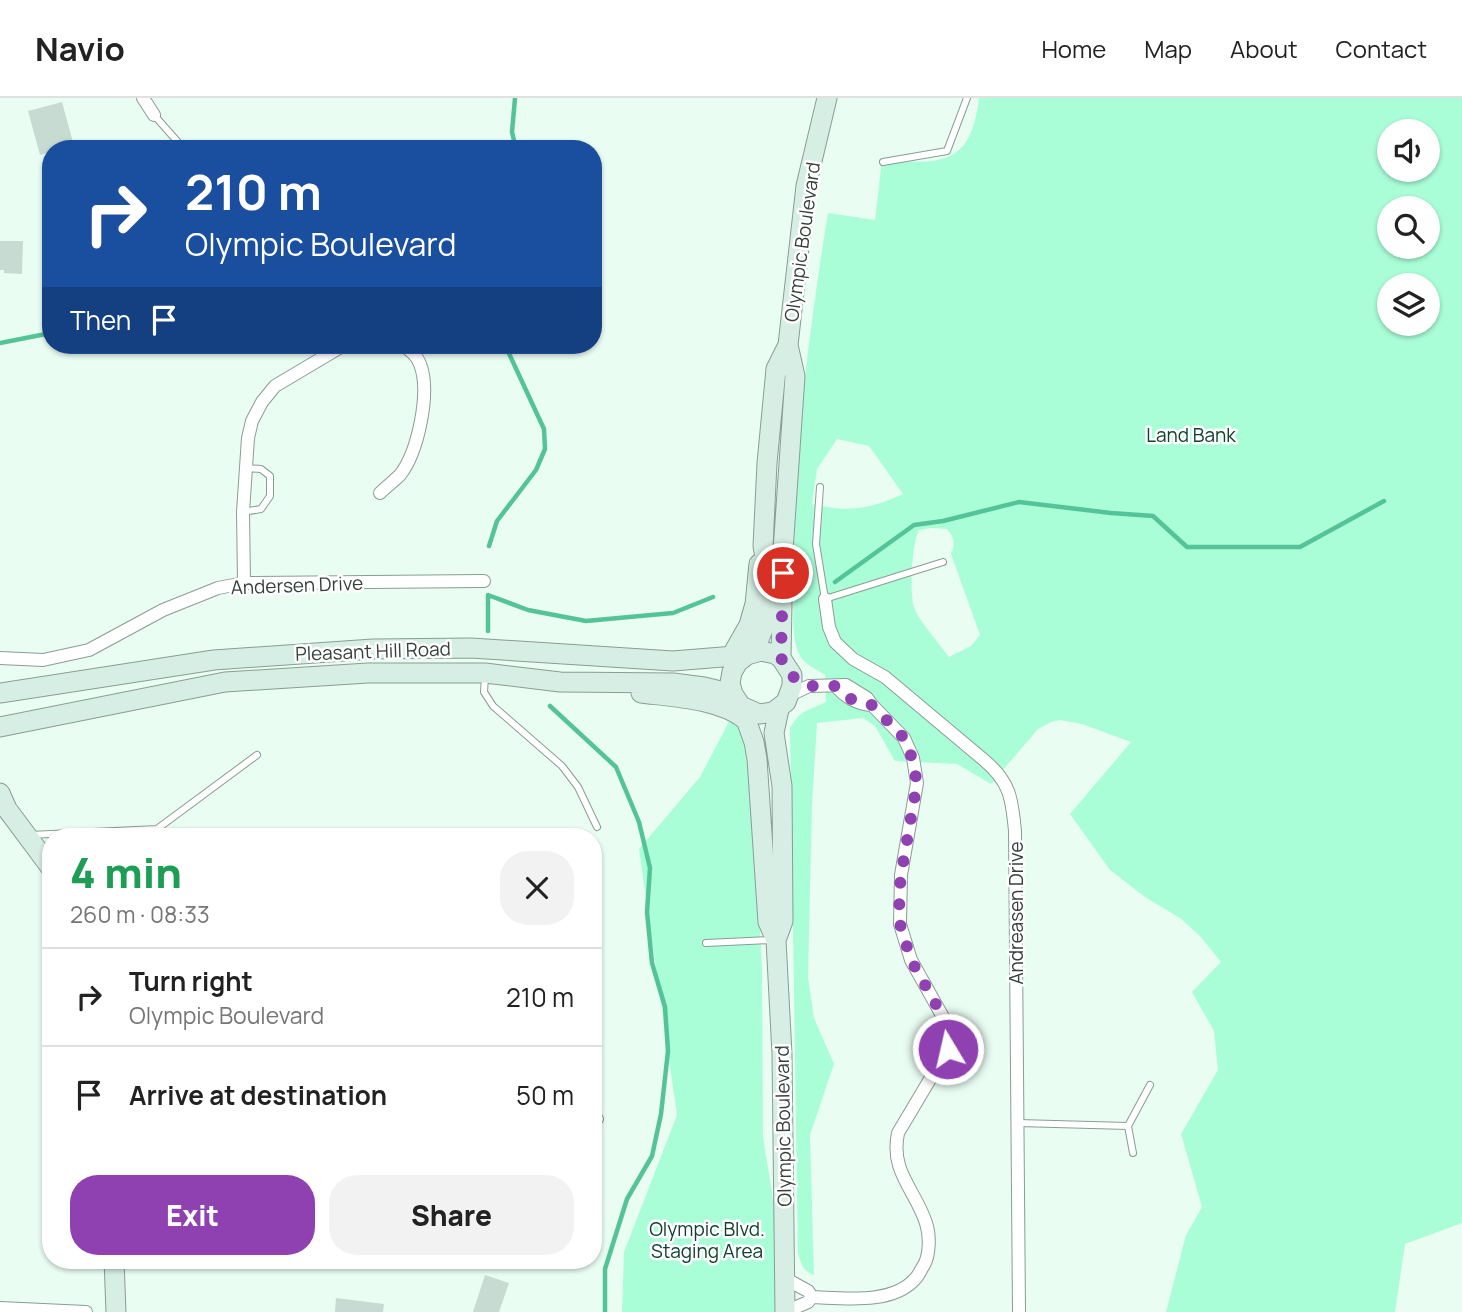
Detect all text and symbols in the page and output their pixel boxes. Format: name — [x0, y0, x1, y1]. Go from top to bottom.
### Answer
text: Navio — [35, 26, 125, 71]
text: Home — [1041, 32, 1106, 65]
text: Map — [1144, 32, 1192, 65]
text: About — [1230, 32, 1298, 65]
text: Contact — [1336, 32, 1427, 65]
map controls — [1377, 119, 1440, 336]
button: sound — [1377, 119, 1440, 182]
text: 210 m — [185, 158, 322, 225]
street label: Olympic Boulevard — [778, 160, 826, 324]
icon: right — [70, 168, 161, 259]
button: search — [1377, 196, 1440, 259]
text: Olympic Boulevard — [185, 222, 457, 266]
button: layers — [1377, 273, 1440, 336]
icon: arrive — [145, 301, 183, 339]
text: Then — [70, 302, 131, 338]
park label: Land Bank — [1146, 422, 1236, 448]
pin — [753, 543, 813, 603]
icon: arrive — [764, 554, 802, 592]
street label: Andersen Drive — [230, 570, 364, 600]
street label: Pleasant Hill Road — [295, 635, 451, 667]
street label: Andreasen Drive — [1003, 842, 1029, 984]
text: 4 min — [70, 843, 182, 901]
button: close — [500, 851, 574, 925]
text: 260 m · 08:33 — [70, 898, 210, 930]
text: Turn right — [129, 963, 253, 999]
icon: right — [70, 978, 108, 1016]
text: 210 m — [506, 979, 574, 1015]
text: Olympic Boulevard — [129, 999, 324, 1031]
position arrow — [911, 1012, 985, 1086]
street label: Olympic Boulevard — [769, 1045, 797, 1207]
icon: arrive — [70, 1076, 108, 1114]
text: Arrive at destination — [129, 1077, 387, 1113]
text: 50 m — [516, 1077, 574, 1113]
button: Exit — [70, 1175, 315, 1255]
button: Share — [329, 1175, 574, 1255]
park label: Olympic Blvd. Staging Area — [649, 1216, 765, 1264]

